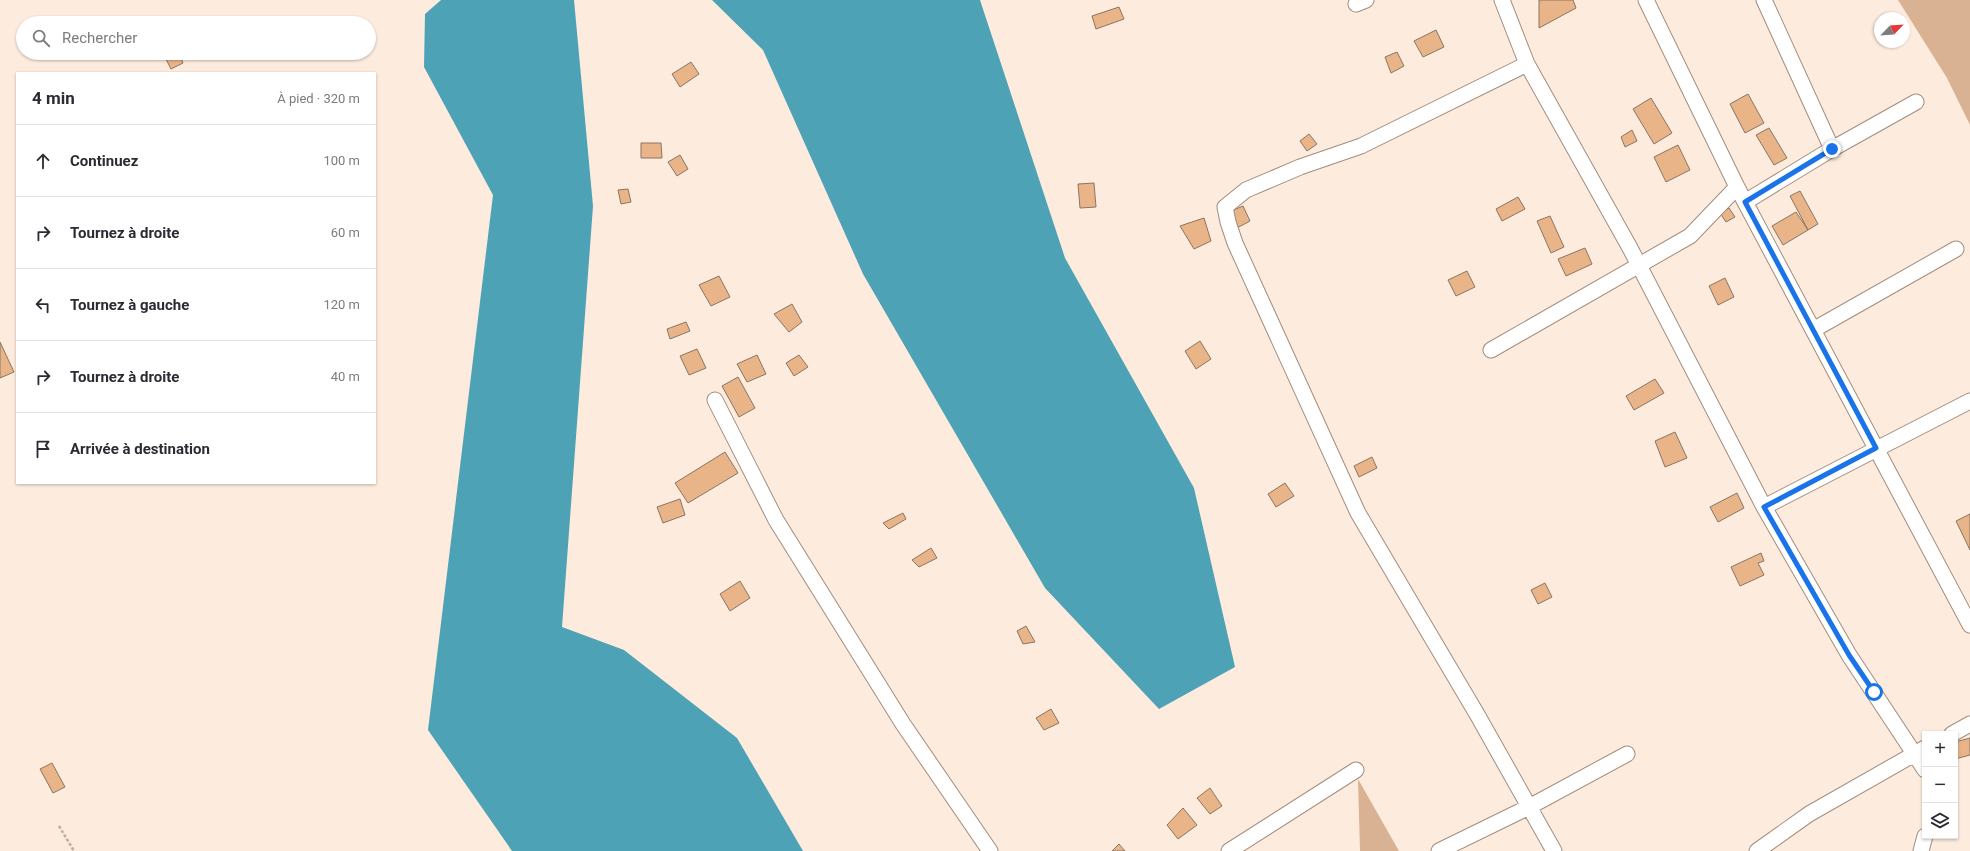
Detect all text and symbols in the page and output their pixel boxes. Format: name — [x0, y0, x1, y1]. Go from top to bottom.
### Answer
north arrow — [1874, 12, 1910, 48]
search box — [16, 16, 376, 60]
icon: search — [30, 27, 52, 49]
text: Rechercher — [62, 29, 137, 47]
text: 4 min — [32, 88, 75, 108]
text: À pied · 320 m — [277, 91, 360, 106]
route end — [1823, 140, 1841, 158]
icon: ahead — [32, 150, 54, 172]
text: Continuez — [70, 152, 138, 170]
text: 100 m — [323, 153, 360, 168]
icon: right — [32, 222, 54, 244]
text: Tournez à droite — [70, 224, 179, 242]
text: 60 m — [331, 225, 360, 240]
icon: left — [32, 294, 54, 316]
text: Tournez à gauche — [70, 296, 189, 314]
text: 120 m — [323, 297, 360, 312]
icon: right — [32, 366, 54, 388]
text: Tournez à droite — [70, 368, 179, 386]
text: 40 m — [331, 369, 360, 384]
icon: arrive — [32, 438, 54, 460]
text: Arrivée à destination — [70, 440, 210, 458]
route start — [1865, 683, 1883, 701]
map controls — [1922, 731, 1958, 839]
button: + — [1922, 731, 1958, 767]
button: − — [1922, 767, 1958, 803]
button: layers — [1922, 803, 1958, 839]

